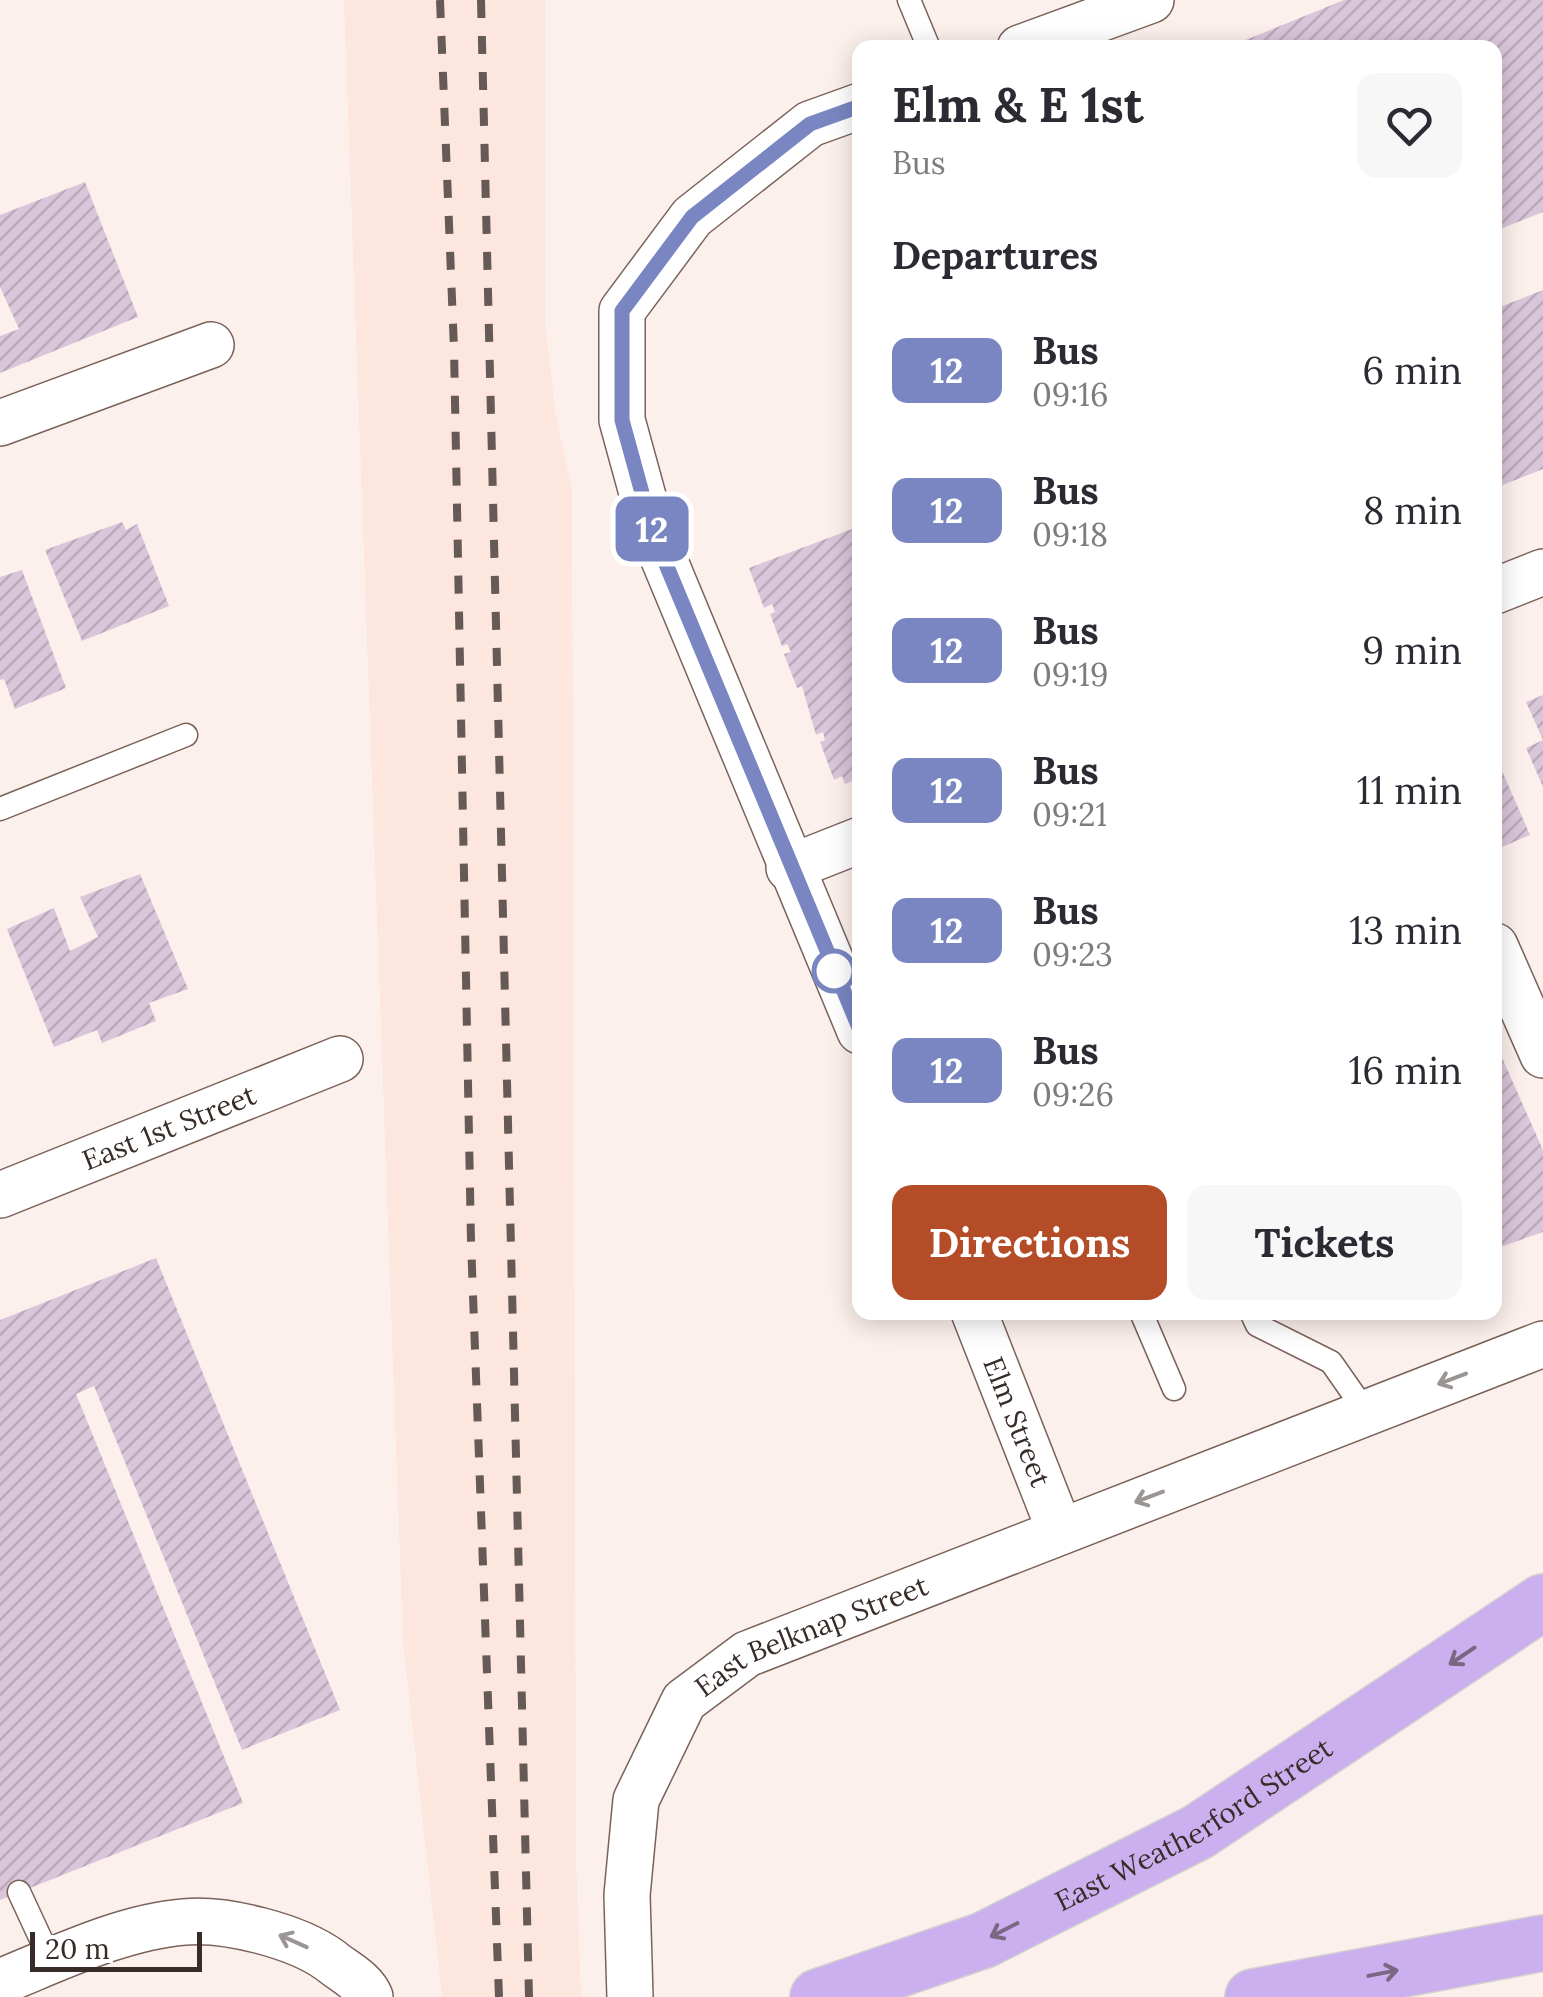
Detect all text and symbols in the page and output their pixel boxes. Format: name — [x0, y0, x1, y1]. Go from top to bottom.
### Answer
button: heart — [1357, 73, 1462, 178]
text: Elm & E 1st — [892, 74, 1144, 135]
text: Bus — [892, 142, 946, 183]
text: Departures — [892, 231, 1098, 279]
text: Bus — [1032, 326, 1099, 374]
text: 6 min — [1362, 346, 1462, 394]
text: 12 — [931, 348, 963, 393]
text: 09:16 — [1032, 374, 1109, 415]
text: Bus — [1032, 466, 1099, 514]
text: 8 min — [1363, 486, 1462, 534]
text: 12 — [931, 488, 963, 533]
line badge: 12 — [607, 496, 697, 562]
text: 12 — [636, 507, 668, 552]
text: 09:18 — [1032, 514, 1108, 555]
text: Bus — [1032, 606, 1099, 654]
text: 9 min — [1362, 626, 1462, 674]
text: 12 — [931, 628, 963, 673]
text: 09:19 — [1032, 654, 1109, 695]
text: Bus — [1032, 746, 1099, 794]
text: 11 min — [1357, 766, 1462, 814]
text: 12 — [931, 768, 963, 813]
text: 09:21 — [1032, 794, 1107, 835]
text: Bus — [1032, 886, 1099, 934]
text: 13 min — [1349, 906, 1462, 954]
text: 12 — [931, 908, 963, 953]
text: 09:23 — [1032, 934, 1113, 975]
unlabelled marker — [813, 950, 855, 992]
text: Bus — [1032, 1026, 1099, 1074]
text: 16 min — [1348, 1046, 1462, 1094]
text: 12 — [931, 1048, 963, 1093]
text: 09:26 — [1032, 1074, 1114, 1115]
street label: East 1st Street — [77, 1076, 261, 1178]
button: Directions — [892, 1185, 1167, 1300]
button: Tickets — [1187, 1185, 1462, 1300]
street label: Elm Street — [975, 1352, 1059, 1492]
one-way arrow — [1437, 1372, 1468, 1390]
one-way arrow — [1135, 1490, 1165, 1508]
street label: East Belknap Street — [688, 1567, 933, 1705]
one-way arrow — [1448, 1645, 1476, 1666]
street label: East Weatherford Street — [1049, 1730, 1339, 1919]
one-way arrow — [989, 1921, 1019, 1940]
scale bar — [30, 1927, 202, 1972]
text: 20 m — [45, 1931, 110, 1967]
one-way arrow — [279, 1931, 309, 1950]
one-way arrow — [1366, 1962, 1398, 1981]

